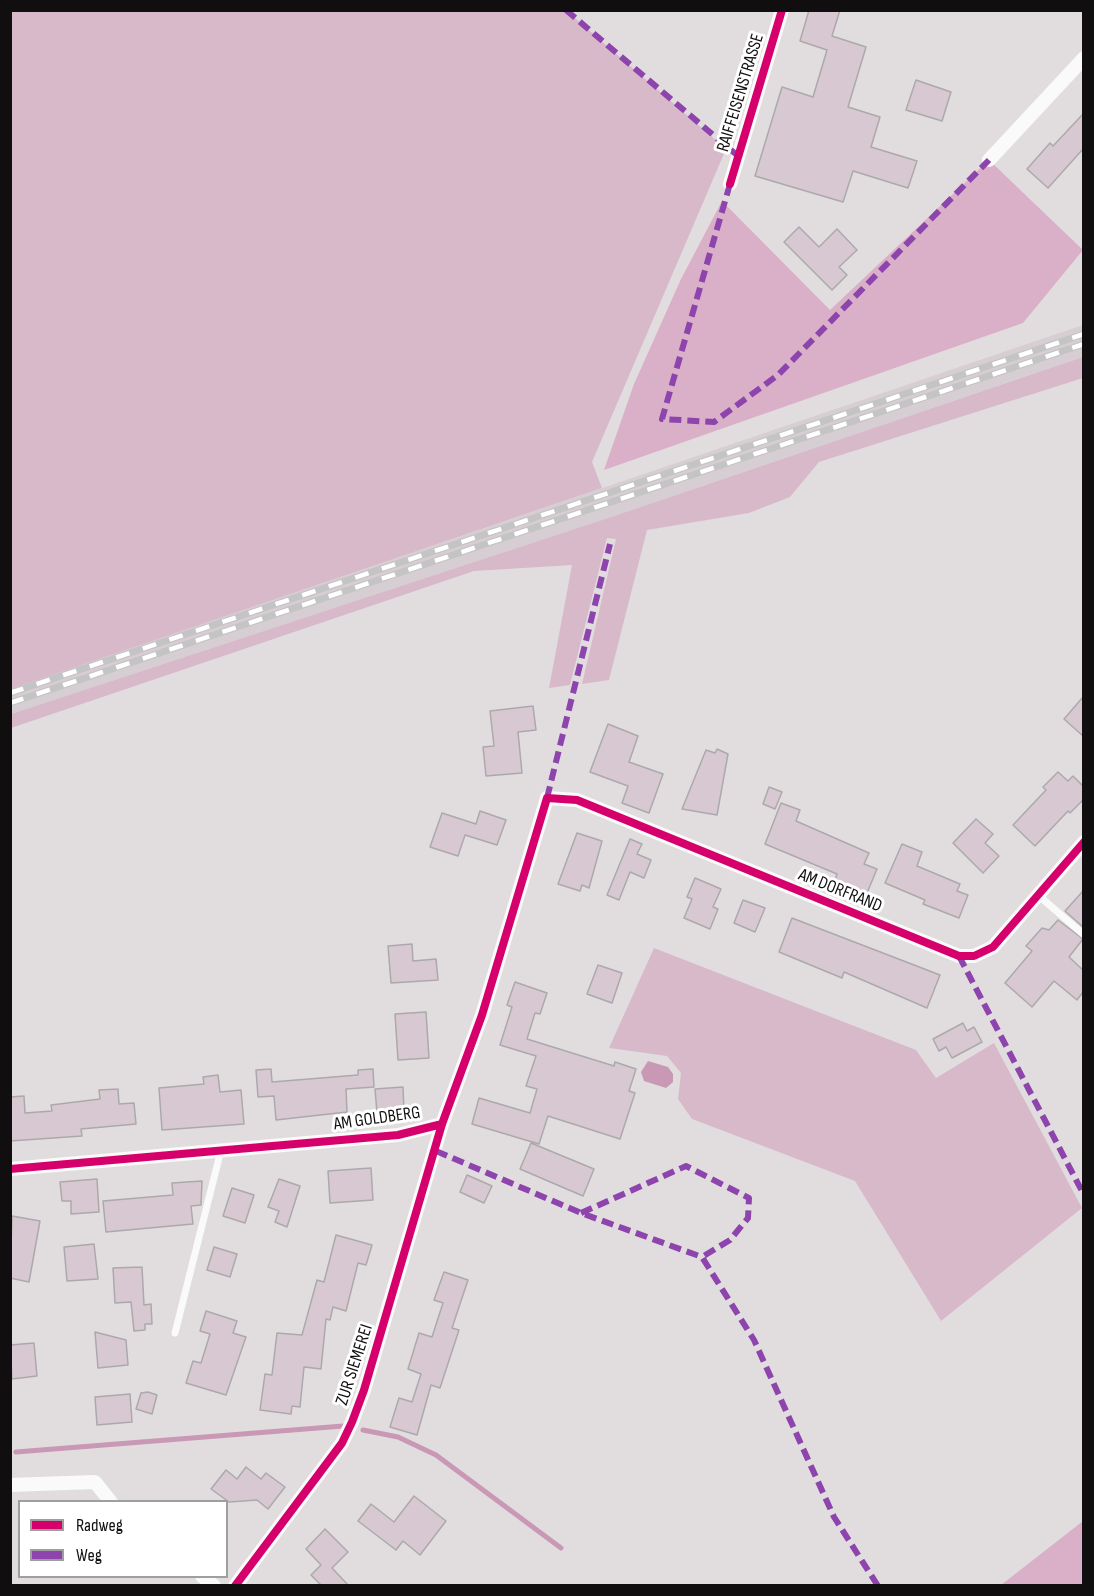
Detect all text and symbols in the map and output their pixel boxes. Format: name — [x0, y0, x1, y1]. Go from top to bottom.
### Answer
street label: RAIFFEISENSTRASSE — [713, 31, 769, 155]
street label: AM DORFRAND — [795, 864, 885, 918]
street label: AM GOLDBERG — [332, 1102, 422, 1136]
street label: ZUR SIEMEREI — [332, 1322, 378, 1408]
legend — [18, 1500, 228, 1578]
text: Radweg — [76, 1515, 123, 1536]
text: Weg — [76, 1545, 102, 1566]

